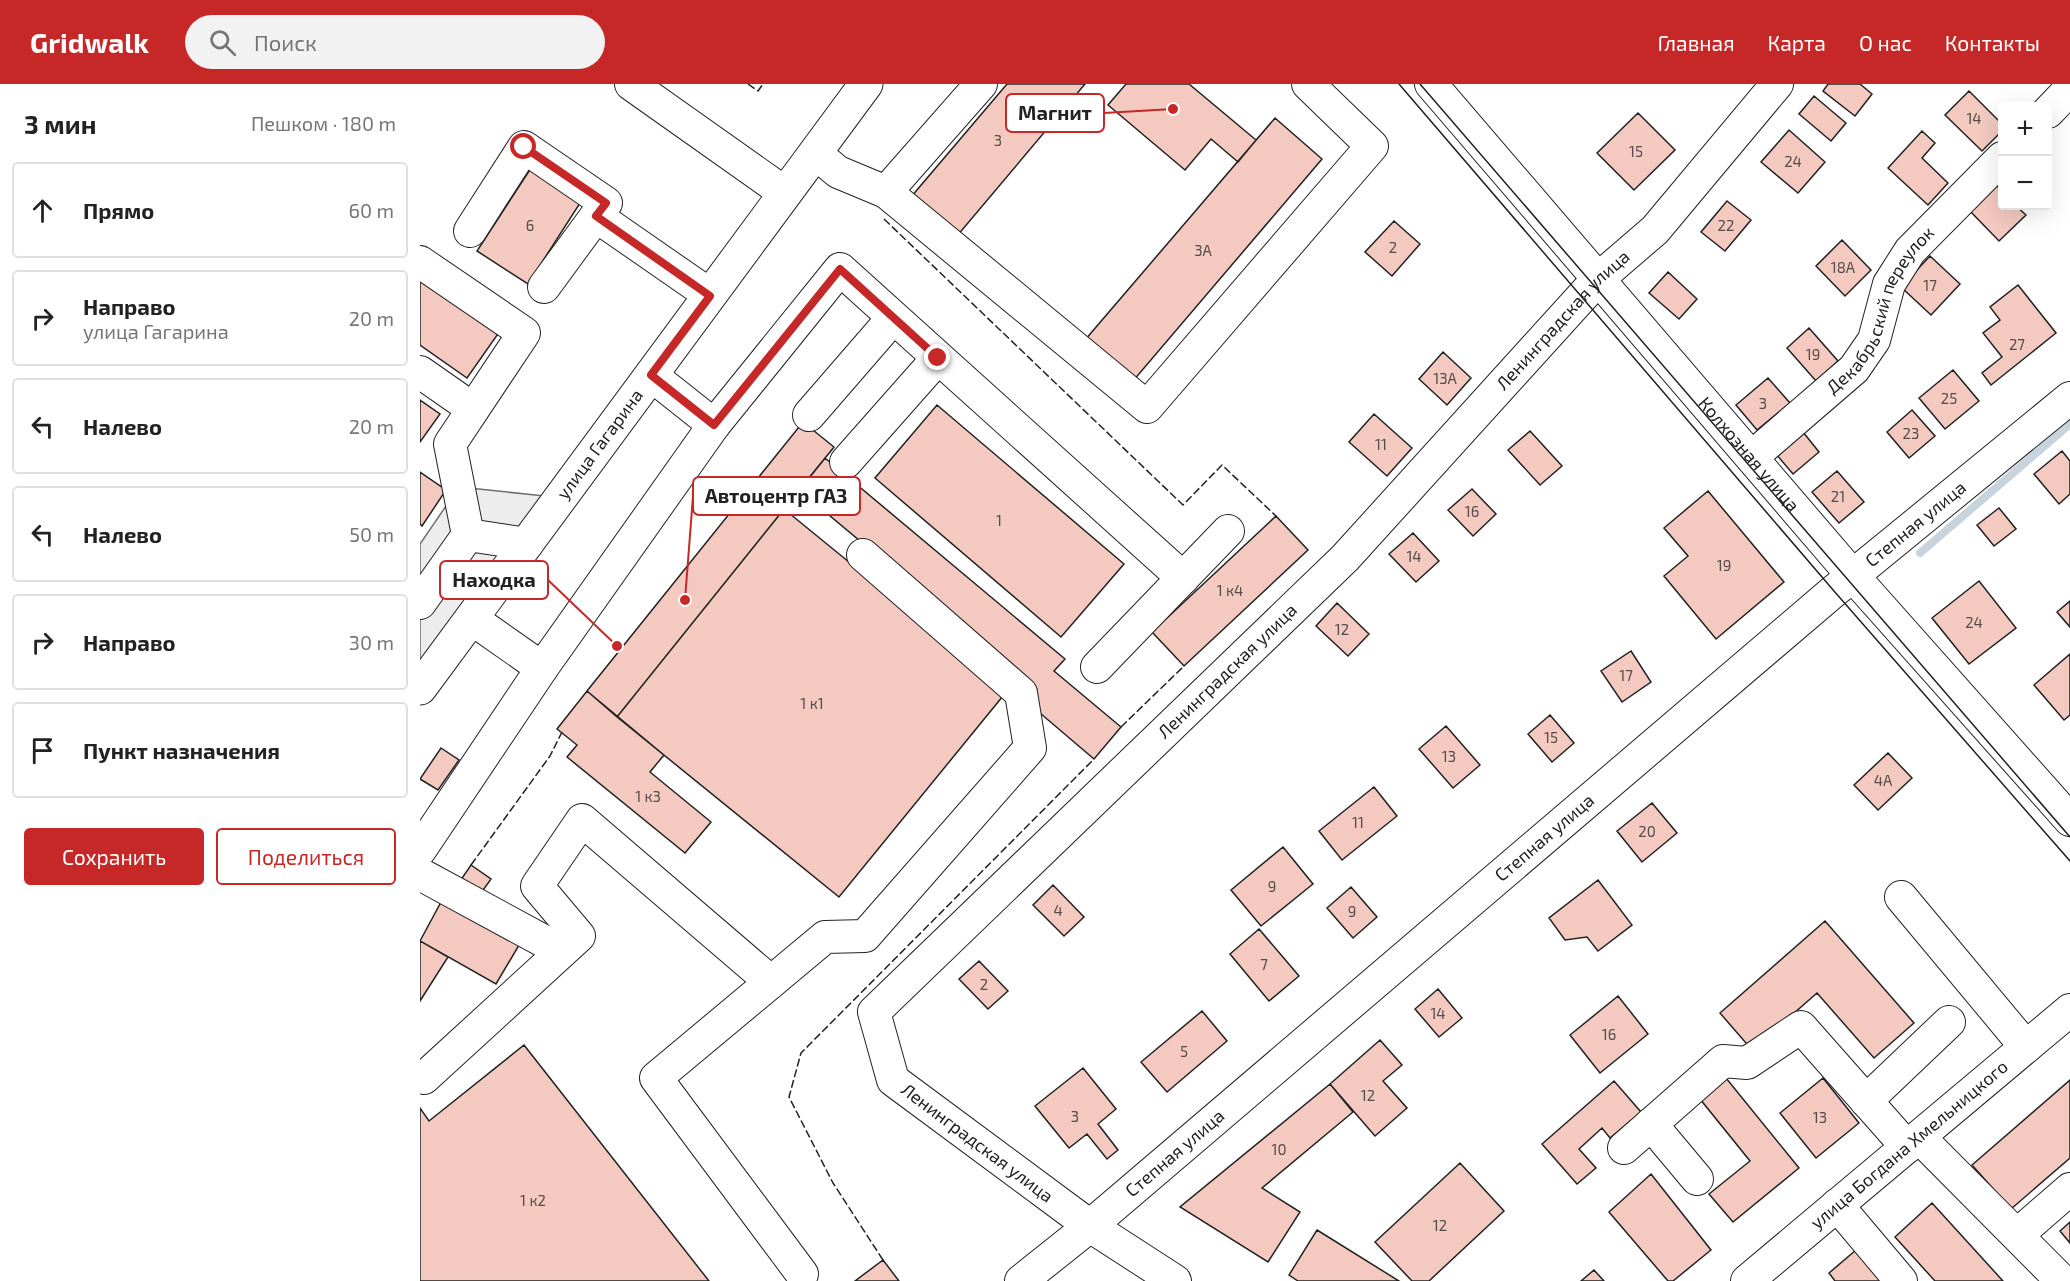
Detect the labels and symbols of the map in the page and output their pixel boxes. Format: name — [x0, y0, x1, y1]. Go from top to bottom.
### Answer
callout: Магнит — [1006, 94, 1104, 132]
text: Магнит — [1018, 100, 1092, 124]
house number: 14 — [1966, 109, 1982, 127]
house number: 3 — [994, 131, 1002, 149]
route start — [510, 133, 536, 159]
house number: 15 — [1629, 142, 1643, 160]
house number: 24 — [1784, 152, 1802, 170]
house number: 6 — [526, 216, 534, 234]
house number: 22 — [1718, 216, 1734, 234]
street label: Декабрьский переулок — [1821, 221, 1938, 398]
house number: 2 — [1389, 238, 1397, 256]
house number: 3А — [1194, 241, 1213, 259]
street label: Ленинградская улица — [1491, 245, 1634, 394]
house number: 18А — [1831, 258, 1856, 276]
house number: 17 — [1923, 276, 1937, 294]
house number: 27 — [2009, 335, 2025, 353]
route end — [924, 344, 950, 370]
house number: 19 — [1806, 345, 1820, 363]
house number: 13А — [1433, 369, 1457, 387]
street label: улица Гагарина — [551, 384, 647, 503]
house number: 25 — [1941, 389, 1957, 407]
street label: Колхозная улица — [1694, 392, 1805, 516]
house number: 3 — [1759, 394, 1767, 412]
house number: 23 — [1903, 424, 1919, 442]
house number: 11 — [1375, 435, 1387, 453]
street label: Степная улица — [1860, 476, 1970, 571]
callout: Автоцентр ГАЗ — [693, 477, 860, 515]
text: Автоцентр ГАЗ — [705, 483, 847, 507]
house number: 21 — [1831, 487, 1845, 505]
house number: 16 — [1465, 502, 1479, 520]
house number: 1 — [996, 511, 1002, 529]
house number: 14 — [1406, 547, 1422, 565]
house number: 19 — [1717, 556, 1731, 574]
callout: Находка — [440, 561, 548, 599]
text: Находка — [452, 567, 536, 591]
house number: 1 к4 — [1217, 581, 1243, 599]
street label: Ленинградская улица — [1153, 599, 1301, 743]
house number: 24 — [1965, 613, 1983, 631]
house number: 12 — [1335, 620, 1349, 638]
house number: 17 — [1619, 666, 1633, 684]
house number: 1 к1 — [800, 694, 824, 712]
house number: 15 — [1544, 728, 1558, 746]
house number: 13 — [1442, 747, 1456, 765]
house number: 4А — [1874, 771, 1893, 789]
house number: 1 к3 — [635, 787, 661, 805]
street label: Степная улица — [1490, 789, 1598, 886]
house number: 11 — [1352, 813, 1364, 831]
house number: 20 — [1638, 822, 1656, 840]
house number: 9 — [1268, 877, 1276, 895]
house number: 4 — [1053, 901, 1063, 919]
house number: 9 — [1348, 902, 1356, 920]
house number: 7 — [1260, 955, 1268, 973]
house number: 2 — [980, 975, 988, 993]
house number: 14 — [1430, 1004, 1446, 1022]
house number: 16 — [1602, 1025, 1616, 1043]
house number: 5 — [1180, 1042, 1188, 1060]
street label: улица Богдана Хмельницкого — [1806, 1055, 2012, 1233]
street label: Ленинградская улица — [897, 1078, 1058, 1207]
house number: 12 — [1361, 1086, 1375, 1104]
street label: Степная улица — [1120, 1104, 1228, 1201]
house number: 3 — [1071, 1107, 1079, 1125]
house number: 13 — [1813, 1108, 1827, 1126]
house number: 10 — [1271, 1140, 1287, 1158]
house number: 1 к2 — [520, 1191, 546, 1209]
house number: 12 — [1433, 1216, 1447, 1234]

